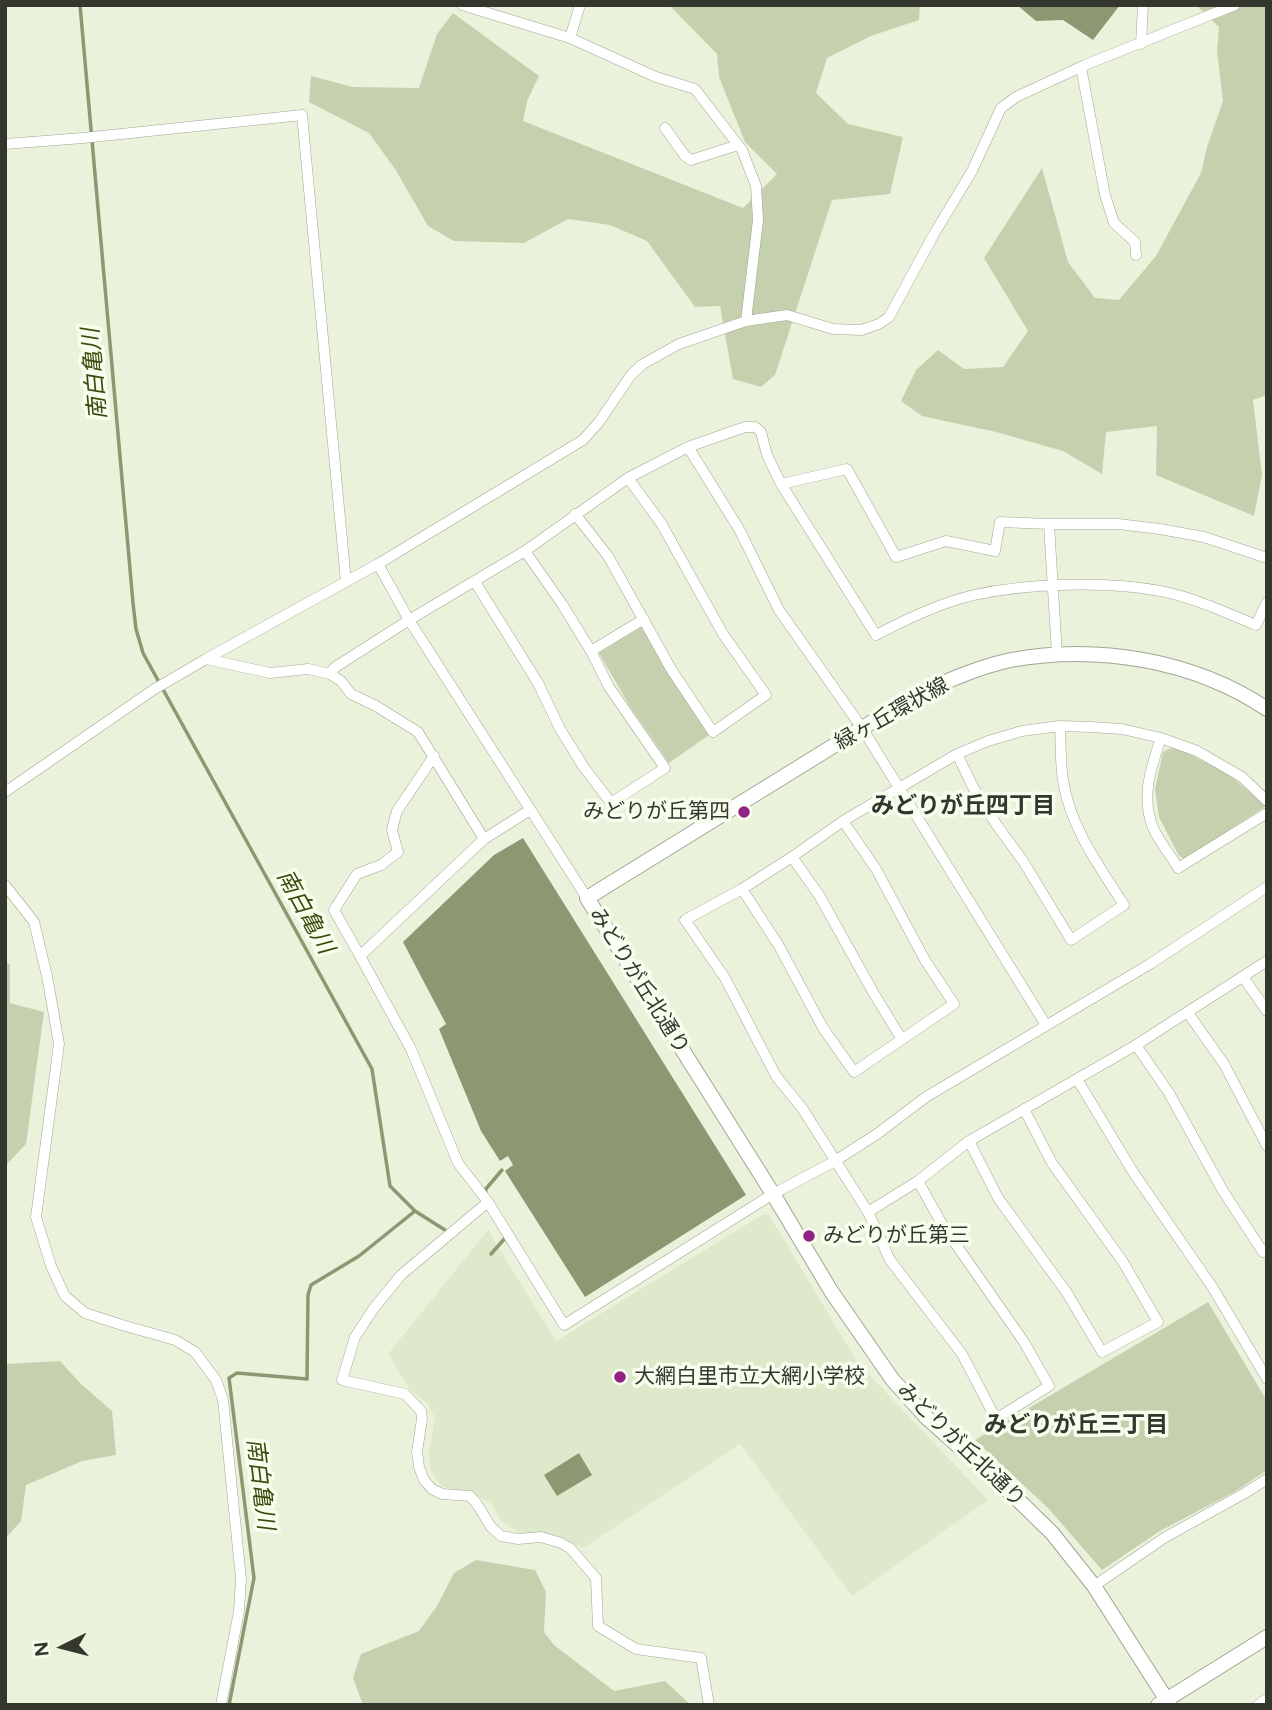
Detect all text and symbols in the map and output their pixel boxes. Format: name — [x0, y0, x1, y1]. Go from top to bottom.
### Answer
water label: 南白亀川 — [77, 327, 113, 421]
street label: 緑ヶ丘環状線 — [831, 672, 953, 756]
district label: みどりが丘四丁目 — [871, 792, 1055, 820]
place label: みどりが丘第四 — [583, 799, 730, 825]
marker: みどりが丘第四 — [736, 804, 752, 820]
water label: 南白亀川 — [271, 865, 339, 959]
street label: みどりが丘北通り — [584, 903, 694, 1059]
place label: みどりが丘第三 — [823, 1223, 970, 1249]
marker: みどりが丘第三 — [801, 1228, 817, 1244]
place label: 大網白里市立大網小学校 — [634, 1364, 865, 1390]
marker: 大網白里市立大網小学校 — [612, 1369, 628, 1385]
street label: みどりが丘北通り — [892, 1378, 1030, 1512]
district label: みどりが丘三丁目 — [984, 1411, 1168, 1439]
water label: 南白亀川 — [241, 1437, 279, 1531]
north arrow — [28, 1612, 98, 1682]
text: N — [29, 1641, 54, 1658]

